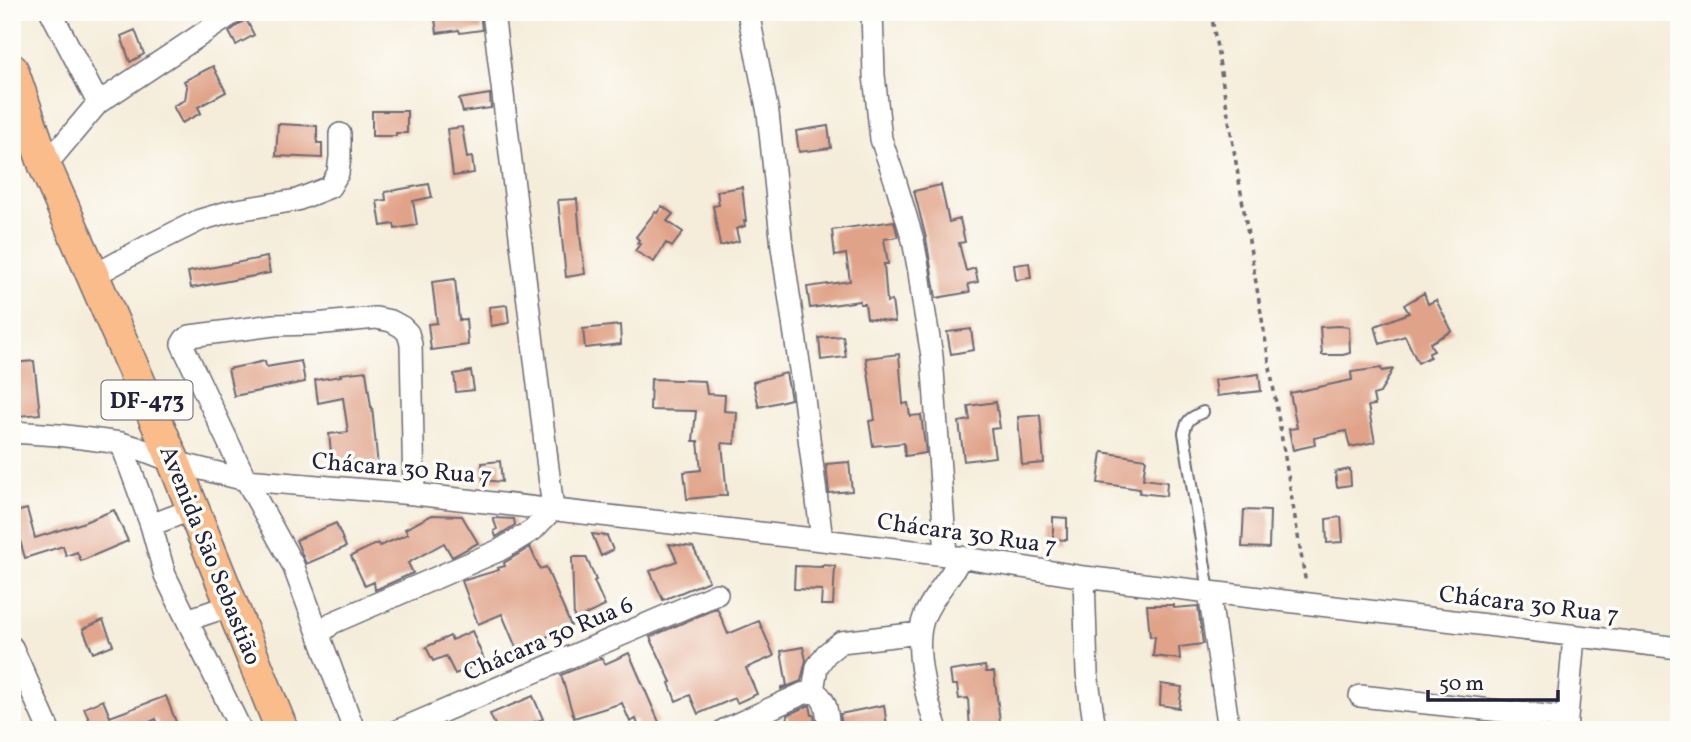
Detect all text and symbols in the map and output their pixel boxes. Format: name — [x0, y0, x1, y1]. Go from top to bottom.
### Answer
road number: DF-473 — [102, 380, 192, 420]
street label: Avenida São Sebastião — [150, 441, 269, 671]
street label: Chácara 30 Rua 7 — [310, 445, 493, 495]
street label: Chácara 30 Rua 7 — [875, 506, 1059, 564]
street label: Chácara 30 Rua 7 — [1437, 578, 1621, 634]
street label: Chácara 30 Rua 6 — [459, 589, 639, 691]
scale bar — [1428, 658, 1558, 702]
text: 50 m — [1439, 670, 1484, 699]

